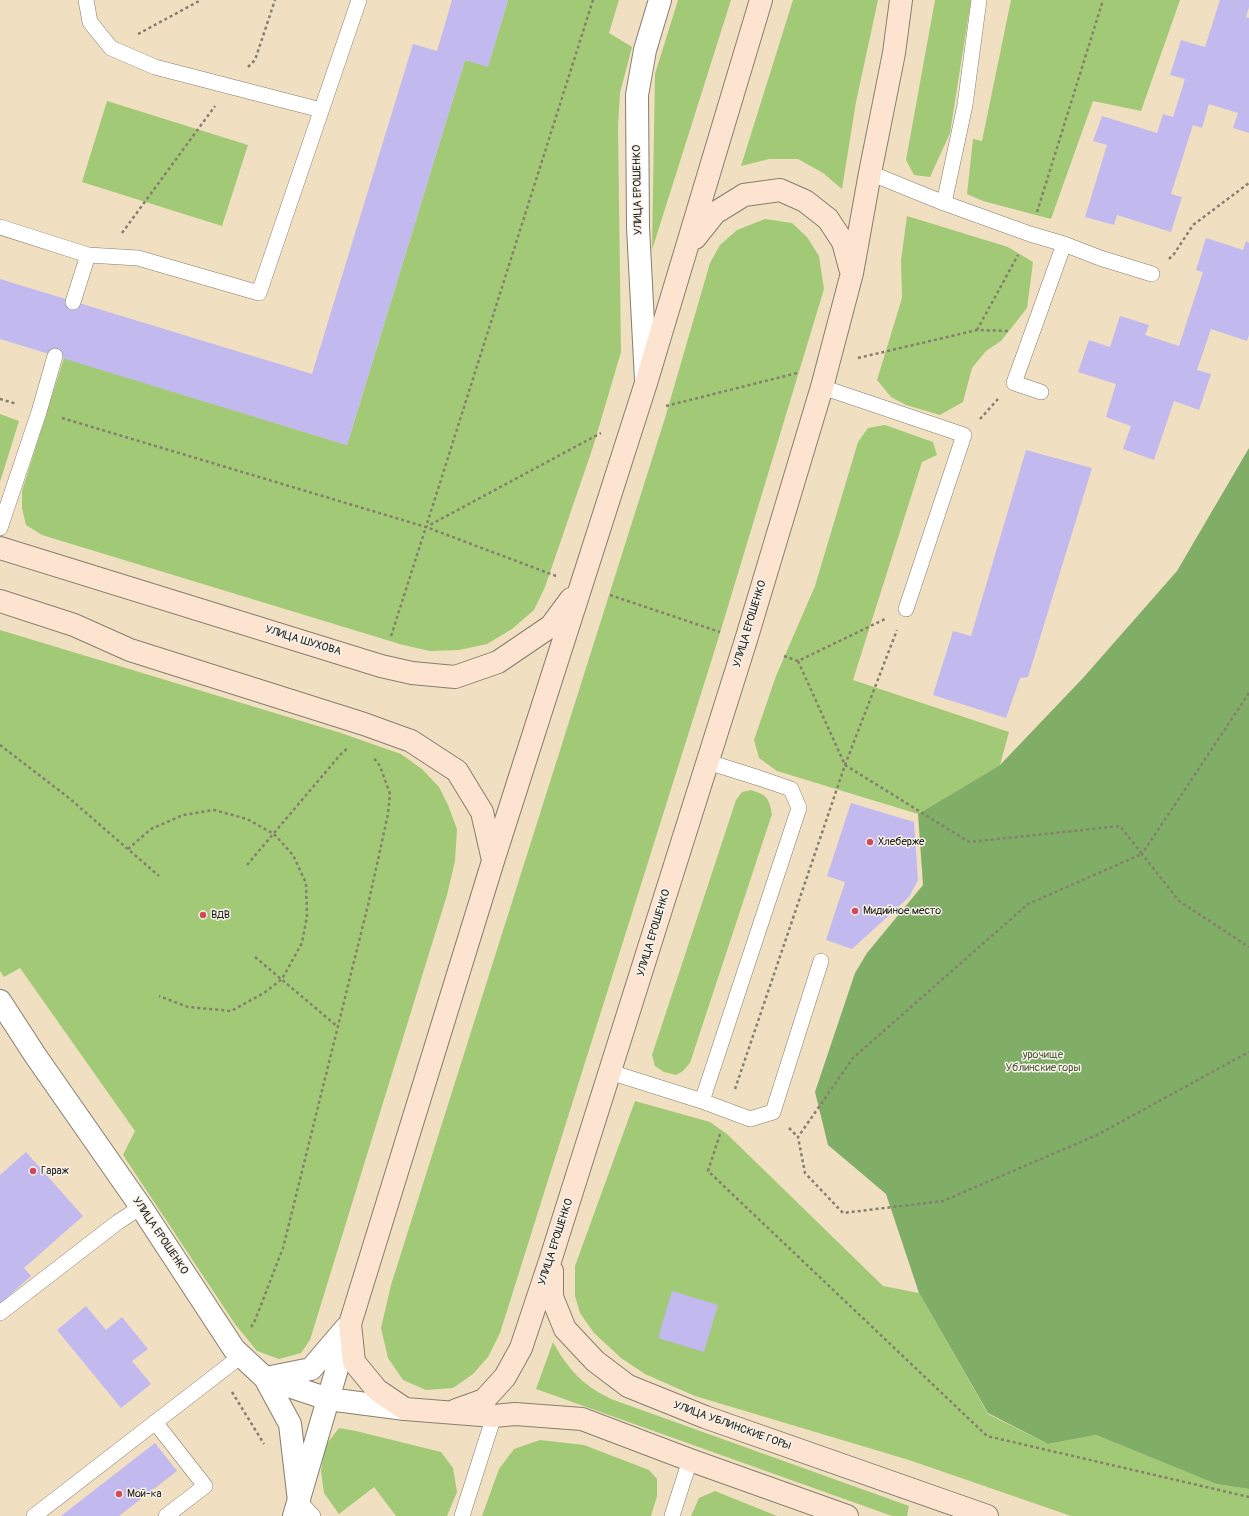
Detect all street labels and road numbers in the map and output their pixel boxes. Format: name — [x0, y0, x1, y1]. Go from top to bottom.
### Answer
street label: УЛИЦА ЕРОШЕНКО — [631, 145, 645, 235]
street label: УЛИЦА ЕРОШЕНКО — [730, 579, 770, 669]
street label: УЛИЦА ШУХОВА — [263, 623, 343, 659]
street label: УЛИЦА ЕРОШЕНКО — [634, 888, 674, 978]
street label: УЛИЦА ЕРОШЕНКО — [129, 1195, 191, 1277]
street label: УЛИЦА ЕРОШЕНКО — [536, 1197, 576, 1287]
street label: УЛИЦА УБЛИНСКИЕ ГОРЫ — [672, 1399, 792, 1453]

